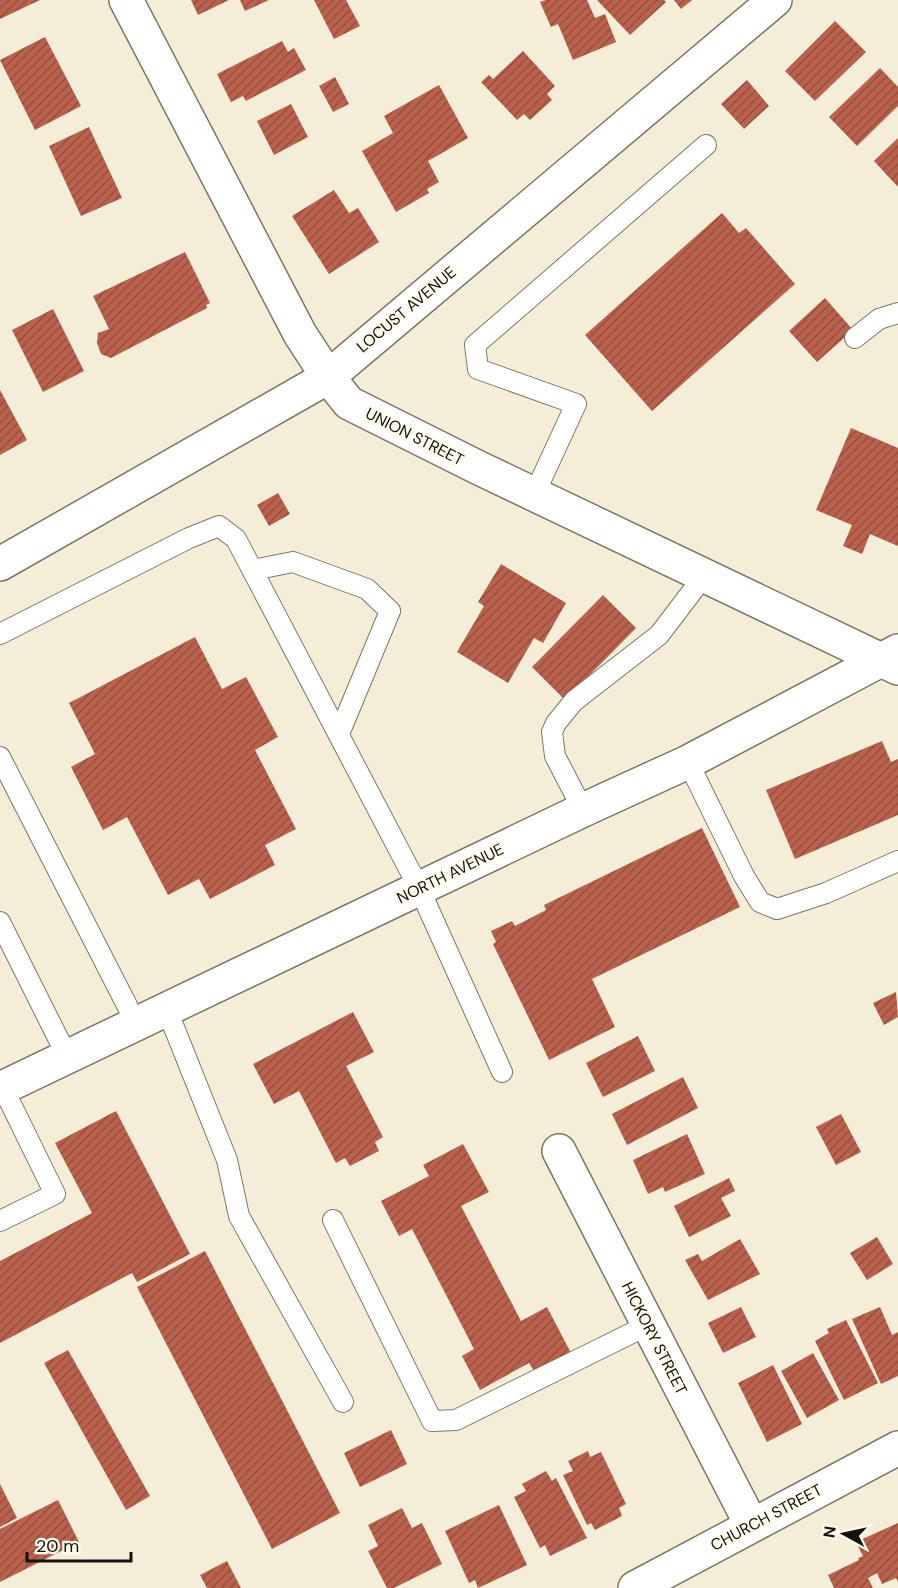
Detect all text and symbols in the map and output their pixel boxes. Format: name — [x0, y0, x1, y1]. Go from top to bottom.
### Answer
street label: LOCUST AVENUE — [352, 262, 460, 357]
street label: UNION STREET — [362, 403, 467, 470]
street label: NORTH AVENUE — [393, 838, 507, 908]
street label: HICKORY STREET — [617, 1278, 692, 1398]
street label: CHURCH STREET — [707, 1479, 826, 1556]
north arrow — [814, 1504, 874, 1564]
scale bar — [27, 1525, 130, 1563]
text: N — [818, 1525, 841, 1539]
text: 20 m — [36, 1534, 79, 1558]

